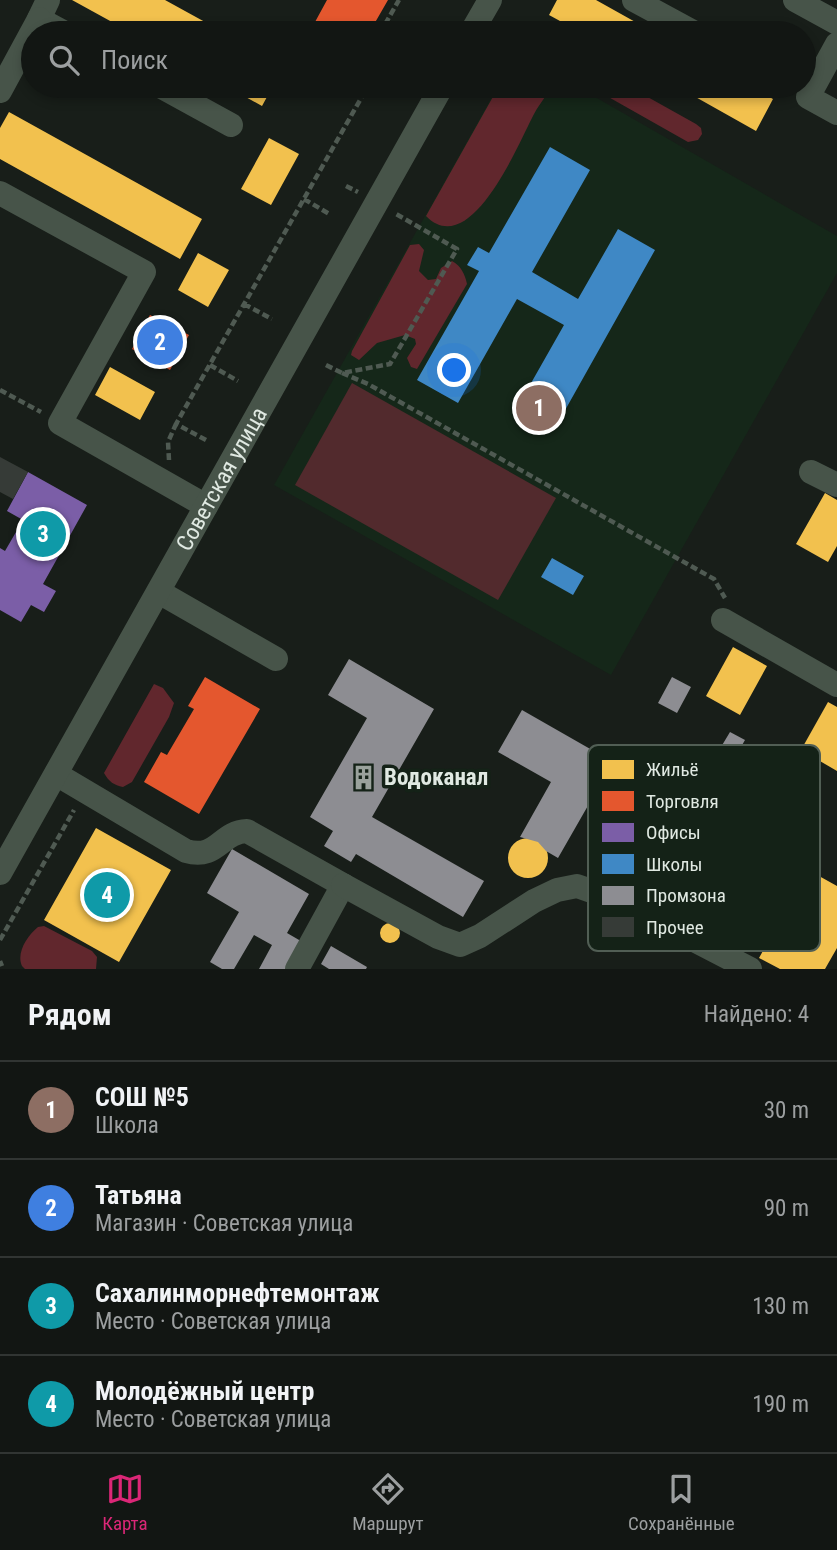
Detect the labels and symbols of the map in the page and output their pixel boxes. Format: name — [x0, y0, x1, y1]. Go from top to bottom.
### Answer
pin: 2 — [137, 316, 183, 368]
your location — [437, 353, 471, 387]
pin: 1 — [516, 382, 562, 434]
street label: Советская улица — [171, 403, 273, 556]
pin: 3 — [20, 508, 66, 560]
legend — [588, 745, 820, 951]
text: Жильё — [646, 758, 698, 781]
building icon: Водоканал — [350, 763, 378, 791]
place label: Водоканал — [384, 764, 488, 791]
text: Торговля — [646, 790, 719, 813]
text: Офисы — [646, 821, 701, 844]
text: Школы — [646, 853, 702, 876]
pin: 4 — [84, 869, 130, 921]
text: Промзона — [646, 884, 726, 907]
text: Прочее — [646, 916, 704, 939]

